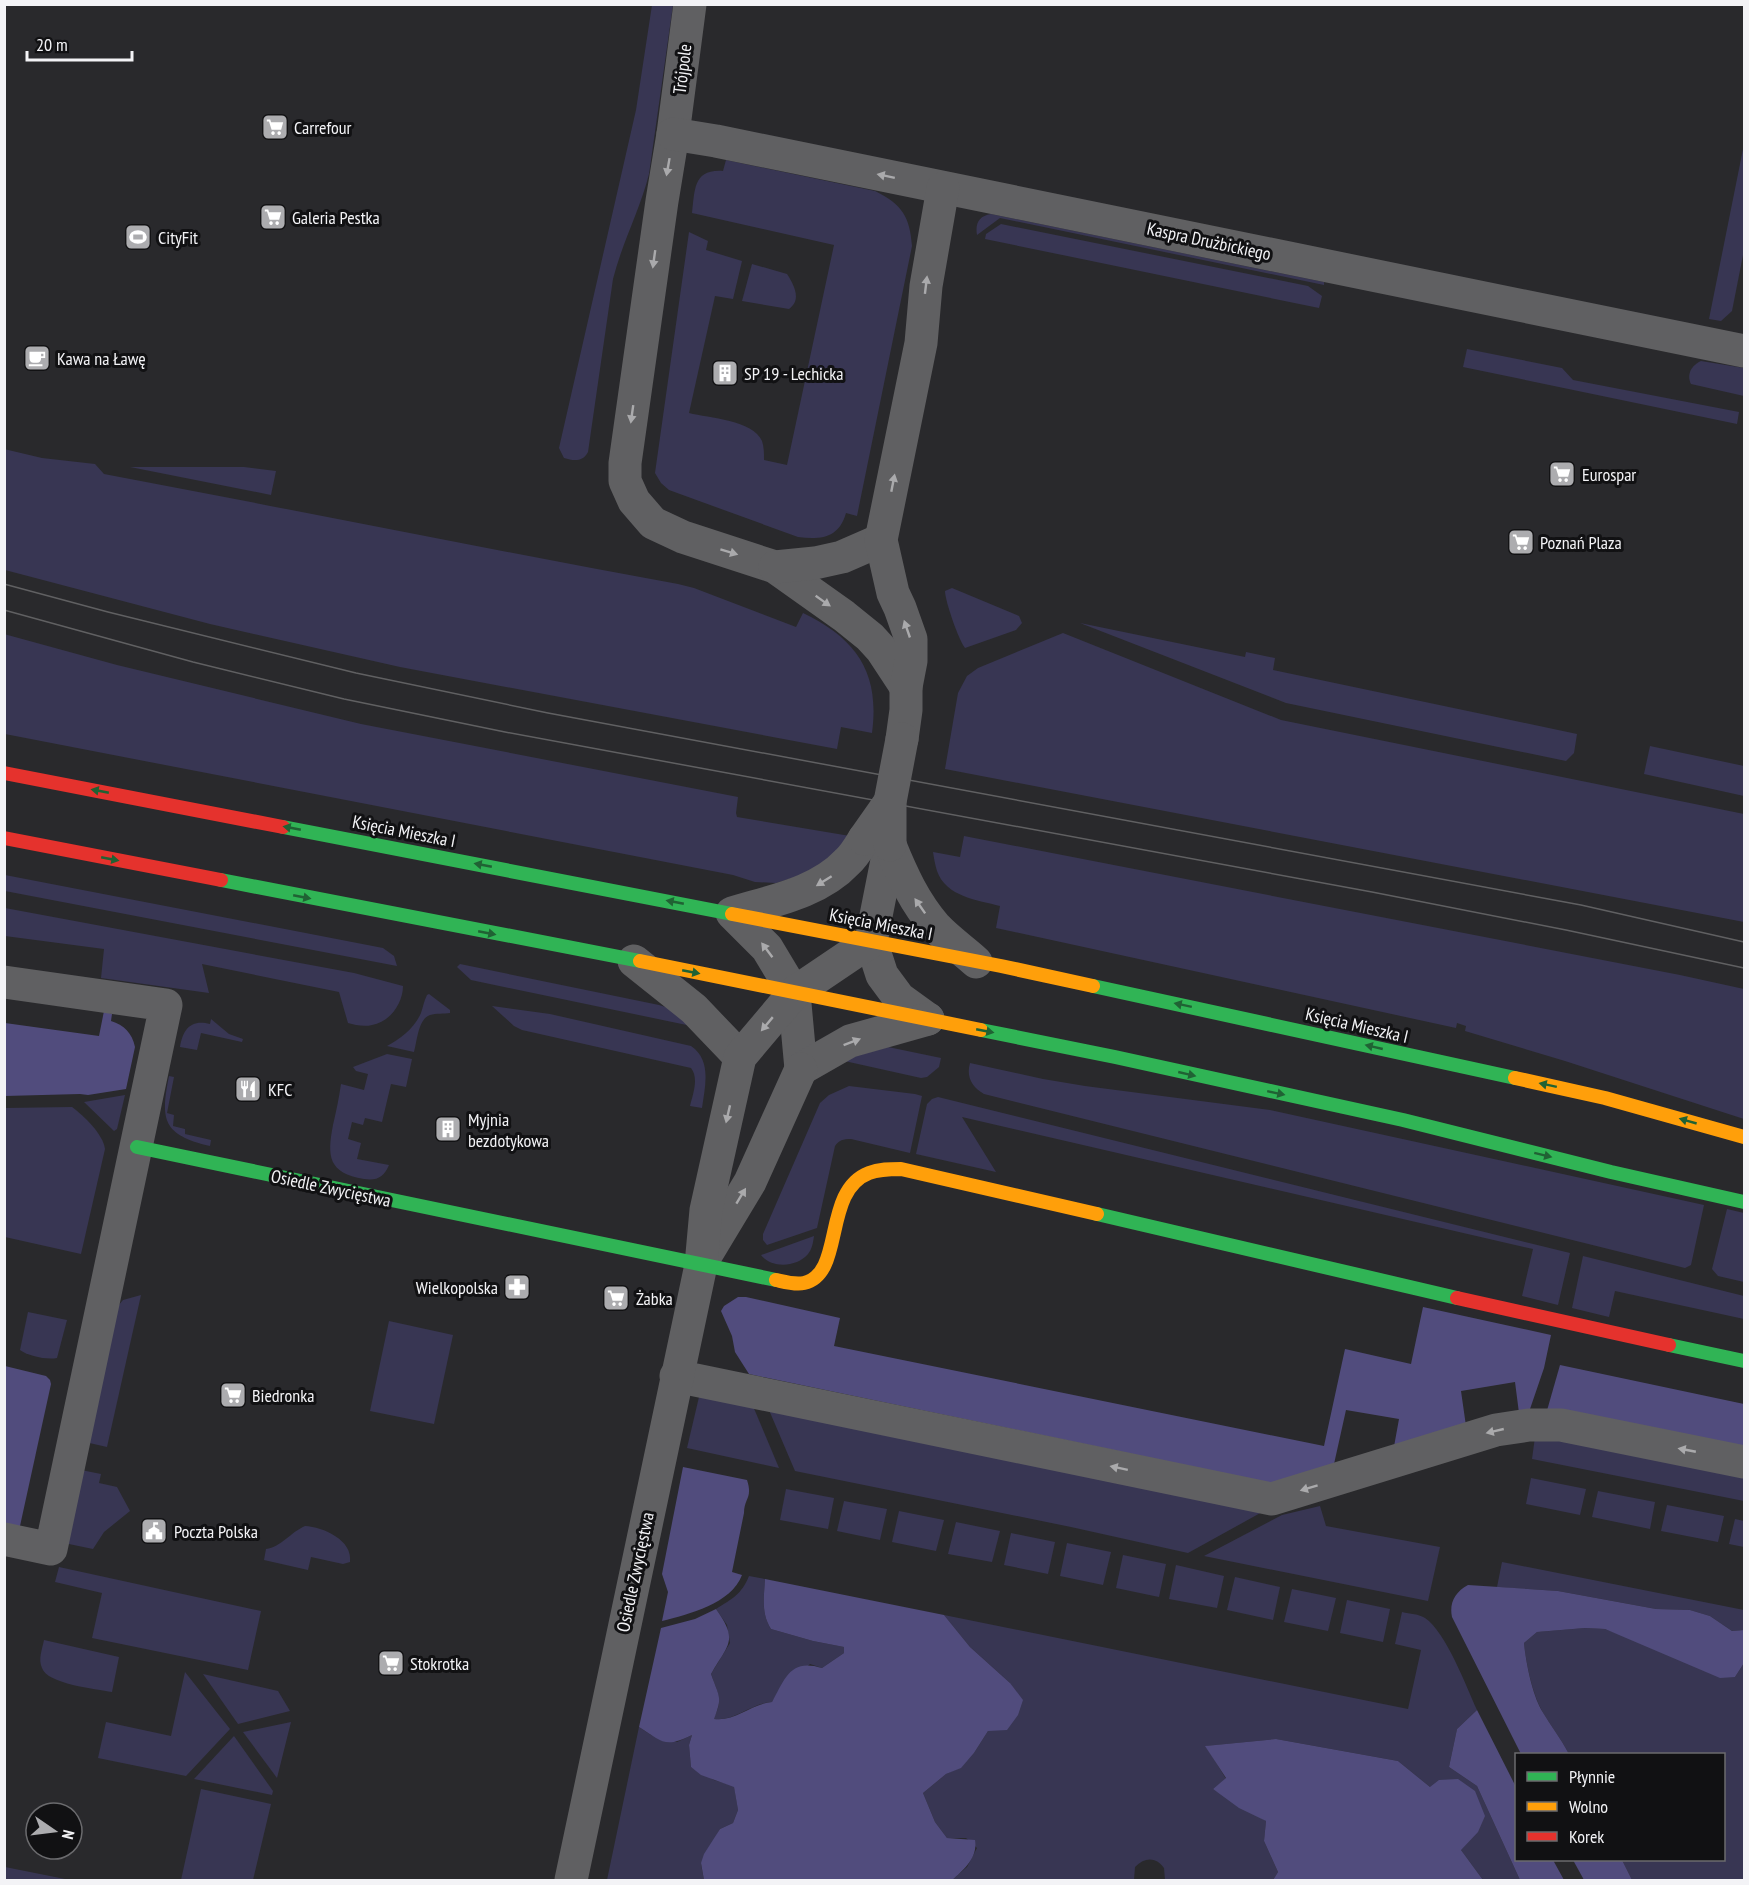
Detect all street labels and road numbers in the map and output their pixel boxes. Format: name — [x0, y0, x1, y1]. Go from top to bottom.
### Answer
street label: Trójpole — [668, 43, 696, 95]
street label: Kaspra Drużbickiego — [1145, 217, 1273, 265]
street label: Księcia Mieszka I — [350, 810, 458, 852]
street label: Księcia Mieszka I — [827, 903, 935, 945]
street label: Księcia Mieszka I — [1303, 1002, 1411, 1048]
street label: Osiedle Zwycięstwa — [269, 1164, 393, 1212]
street label: Osiedle Zwycięstwa — [611, 1510, 659, 1634]

